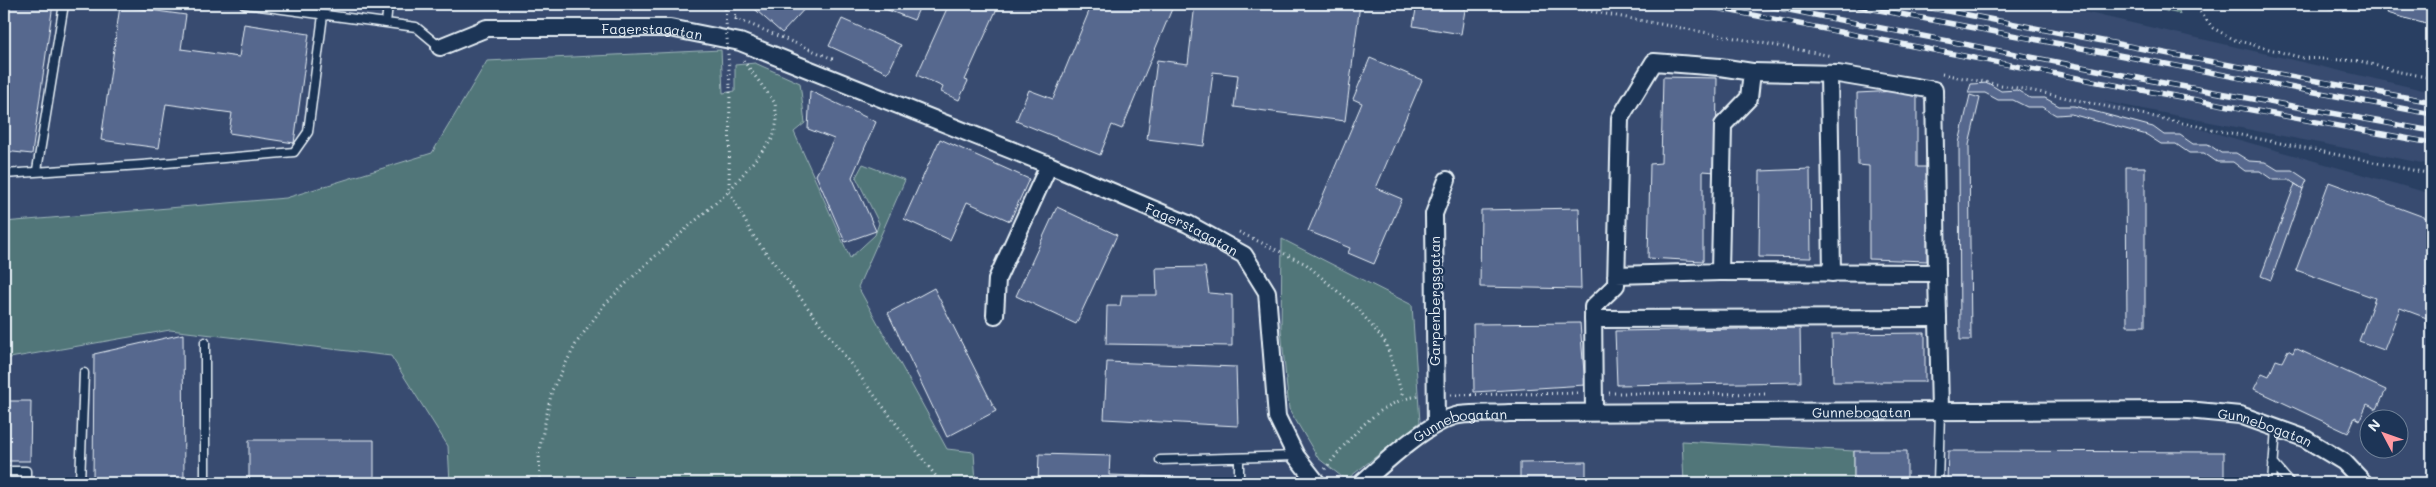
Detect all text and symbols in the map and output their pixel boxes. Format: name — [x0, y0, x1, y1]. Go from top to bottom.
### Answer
street label: Fagerstagatan — [601, 19, 704, 44]
street label: Fagerstagatan — [1142, 197, 1242, 260]
street label: Garpenbergsgatan — [1425, 236, 1444, 366]
street label: Gunnebogatan — [1812, 402, 1911, 421]
street label: Gunnebogatan — [2217, 403, 2316, 451]
street label: Gunnebogatan — [1409, 404, 1507, 446]
north arrow — [2358, 410, 2408, 460]
text: N — [2363, 415, 2384, 435]

